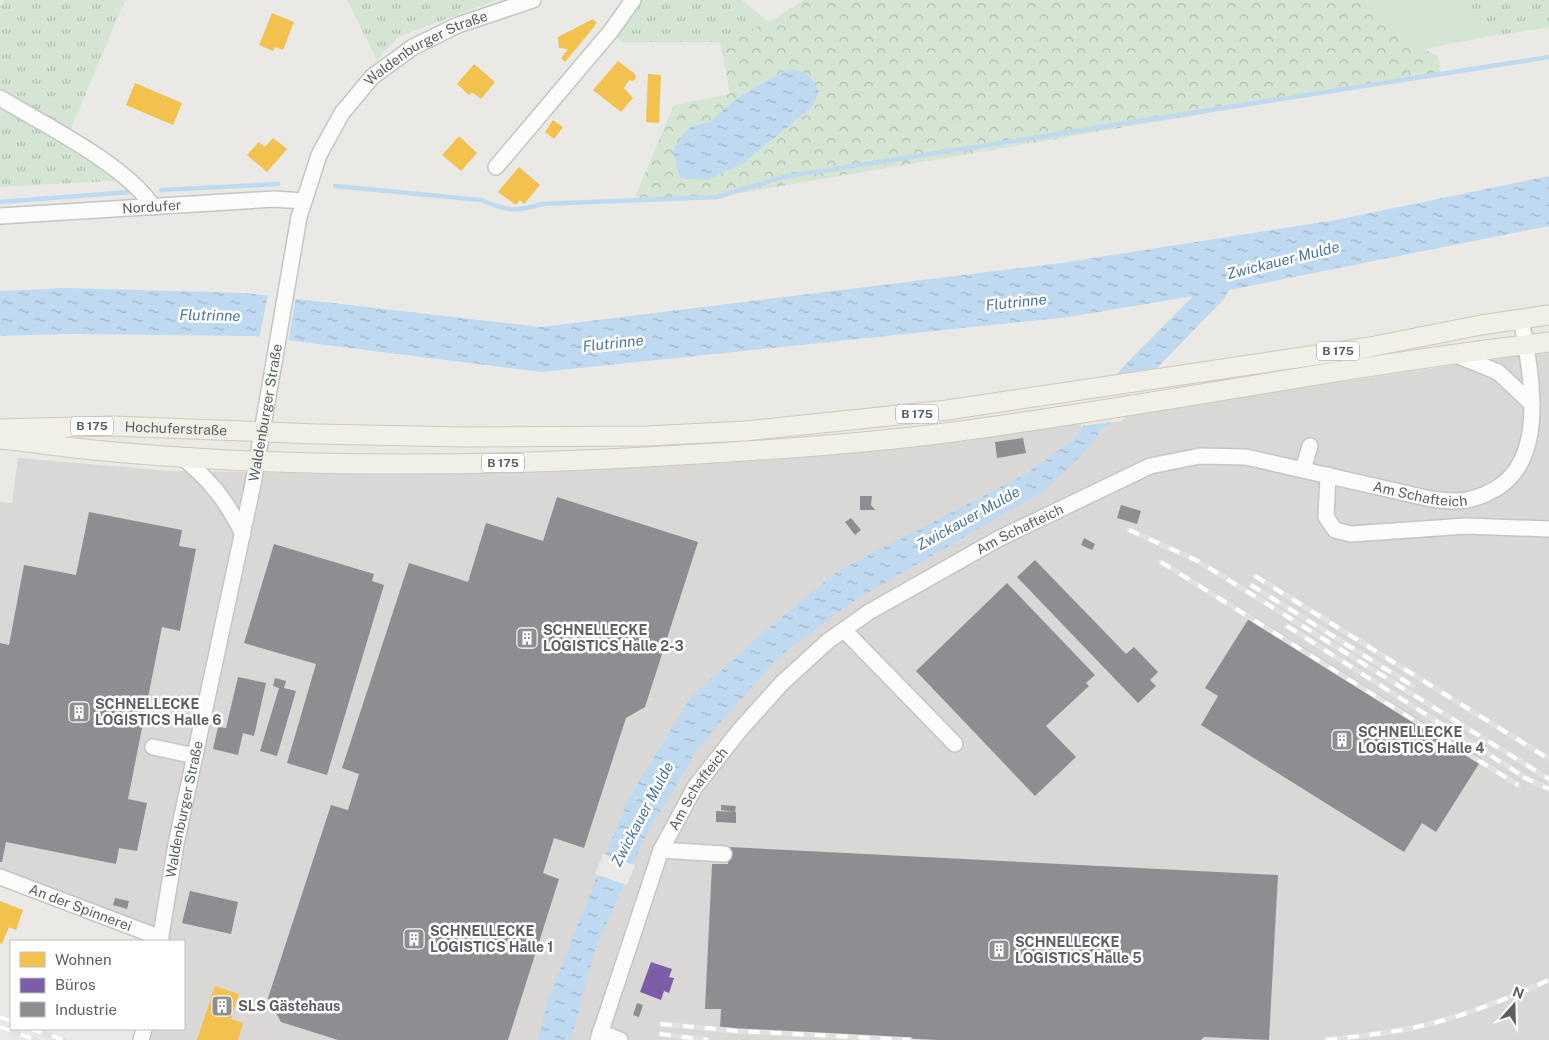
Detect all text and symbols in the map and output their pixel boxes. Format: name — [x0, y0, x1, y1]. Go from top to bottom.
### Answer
street label: Waldenburger Straße — [361, 8, 490, 88]
street label: Nordufer — [122, 197, 182, 216]
water label: Zwickauer Mulde — [1225, 238, 1341, 282]
water label: Flutrinne — [985, 290, 1047, 314]
water label: Flutrinne — [179, 306, 241, 324]
water label: Flutrinne — [582, 331, 644, 355]
street label: Waldenburger Straße — [246, 342, 285, 483]
road number: B 175 — [1317, 342, 1359, 361]
road number: B 175 — [896, 404, 938, 424]
road number: B 175 — [71, 416, 113, 436]
street label: Hochuferstraße — [124, 418, 228, 438]
road number: B 175 — [482, 453, 524, 472]
street label: Am Schafteich — [1372, 478, 1468, 509]
water label: Zwickauer Mulde — [913, 483, 1023, 553]
street label: Am Schafteich — [973, 501, 1066, 558]
place label: SCHNELLECKE LOGISTICS Halle 2-3 — [543, 622, 684, 654]
building icon: SCHNELLECKE LOGISTICS Halle 2-3 — [515, 626, 539, 650]
place label: SCHNELLECKE LOGISTICS Halle 6 — [95, 696, 221, 728]
building icon: SCHNELLECKE LOGISTICS Halle 6 — [67, 700, 91, 724]
place label: SCHNELLECKE LOGISTICS Halle 4 — [1358, 724, 1484, 756]
building icon: SCHNELLECKE LOGISTICS Halle 4 — [1330, 728, 1354, 752]
street label: Waldenburger Straße — [163, 739, 206, 879]
street label: Am Schafteich — [665, 744, 731, 833]
water label: Zwickauer Mulde — [607, 759, 677, 869]
street label: An der Spinnerei — [27, 881, 134, 934]
place label: SCHNELLECKE LOGISTICS Halle 1 — [430, 923, 553, 955]
building icon: SCHNELLECKE LOGISTICS Halle 1 — [402, 927, 426, 951]
place label: SCHNELLECKE LOGISTICS Halle 5 — [1015, 934, 1142, 966]
building icon: SCHNELLECKE LOGISTICS Halle 5 — [987, 938, 1011, 962]
legend — [10, 940, 185, 1030]
text: Wohnen — [55, 951, 112, 968]
text: Büros — [55, 976, 96, 993]
north arrow — [1489, 980, 1539, 1030]
text: N — [1511, 983, 1526, 1002]
building icon: SLS Gästehaus — [210, 994, 234, 1018]
place label: SLS Gästehaus — [238, 998, 340, 1014]
text: Industrie — [55, 1001, 117, 1018]

